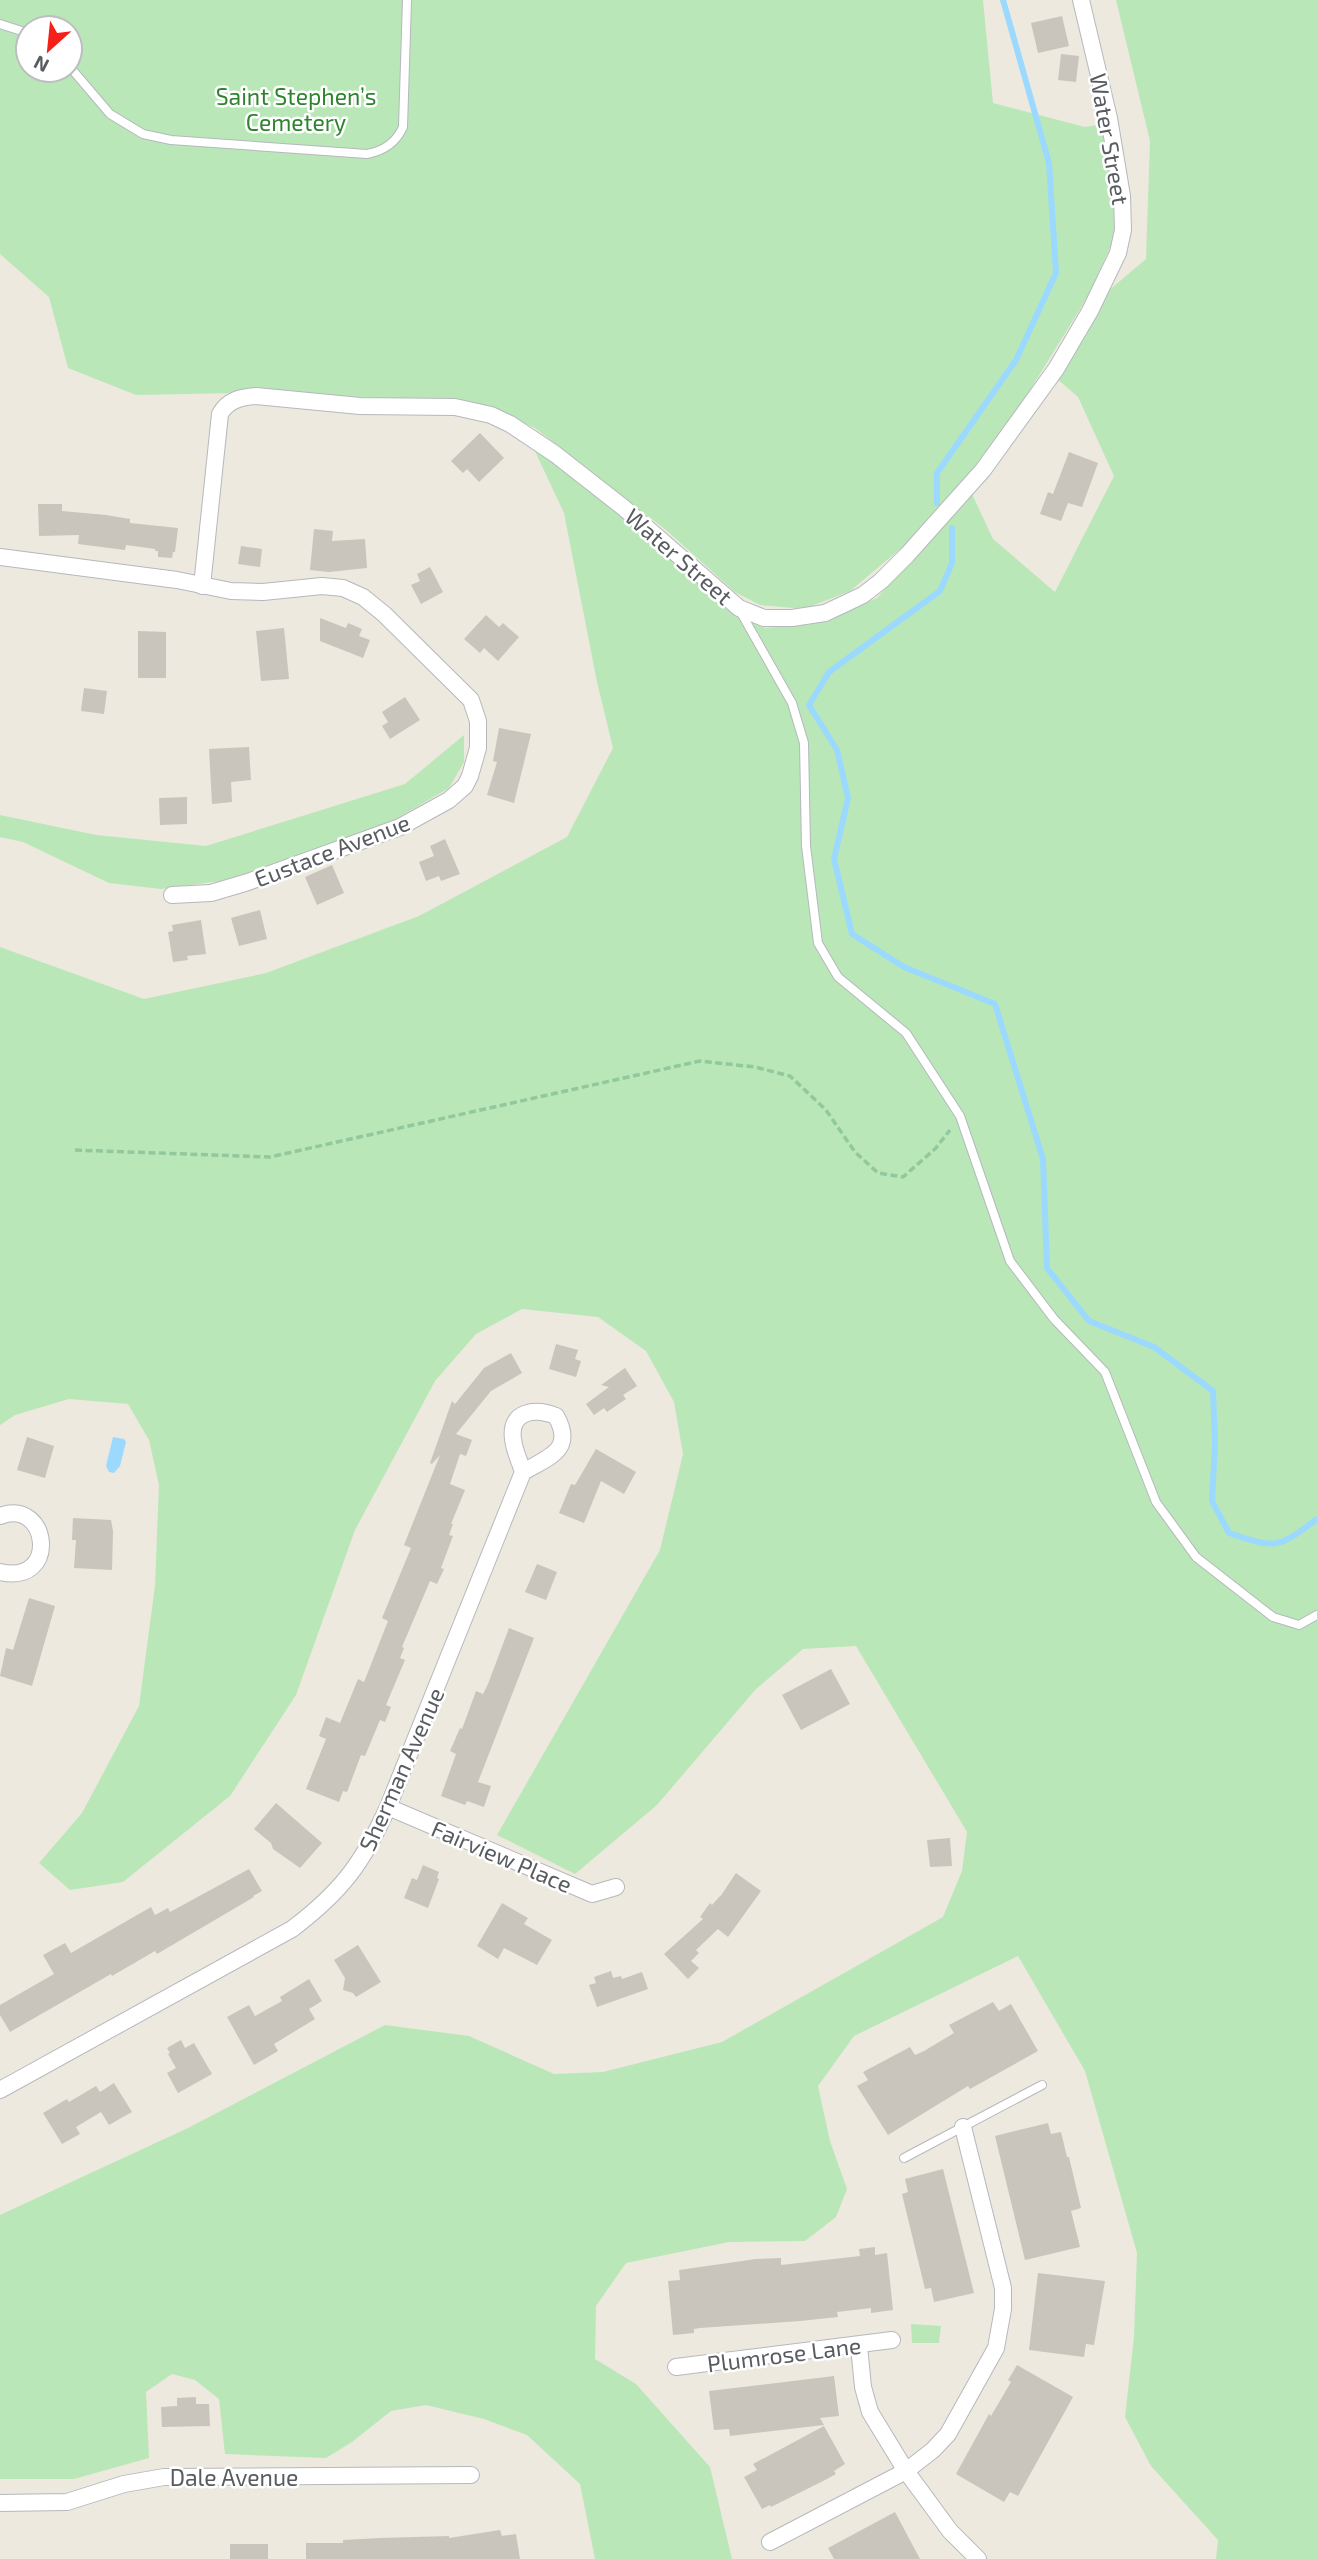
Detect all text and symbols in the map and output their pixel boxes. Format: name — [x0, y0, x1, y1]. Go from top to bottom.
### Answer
north arrow — [14, 14, 84, 84]
text: N — [30, 51, 52, 78]
street label: Water Street — [1085, 71, 1135, 207]
park label: Saint Stephen’s Cemetery — [216, 82, 376, 136]
street label: Water Street — [620, 502, 739, 610]
street label: Eustace Avenue — [250, 808, 414, 892]
street label: Sherman Avenue — [352, 1683, 450, 1855]
street label: Fairview Place — [428, 1814, 576, 1898]
street label: Plumrose Lane — [705, 2331, 863, 2377]
street label: Dale Avenue — [170, 2463, 298, 2491]

